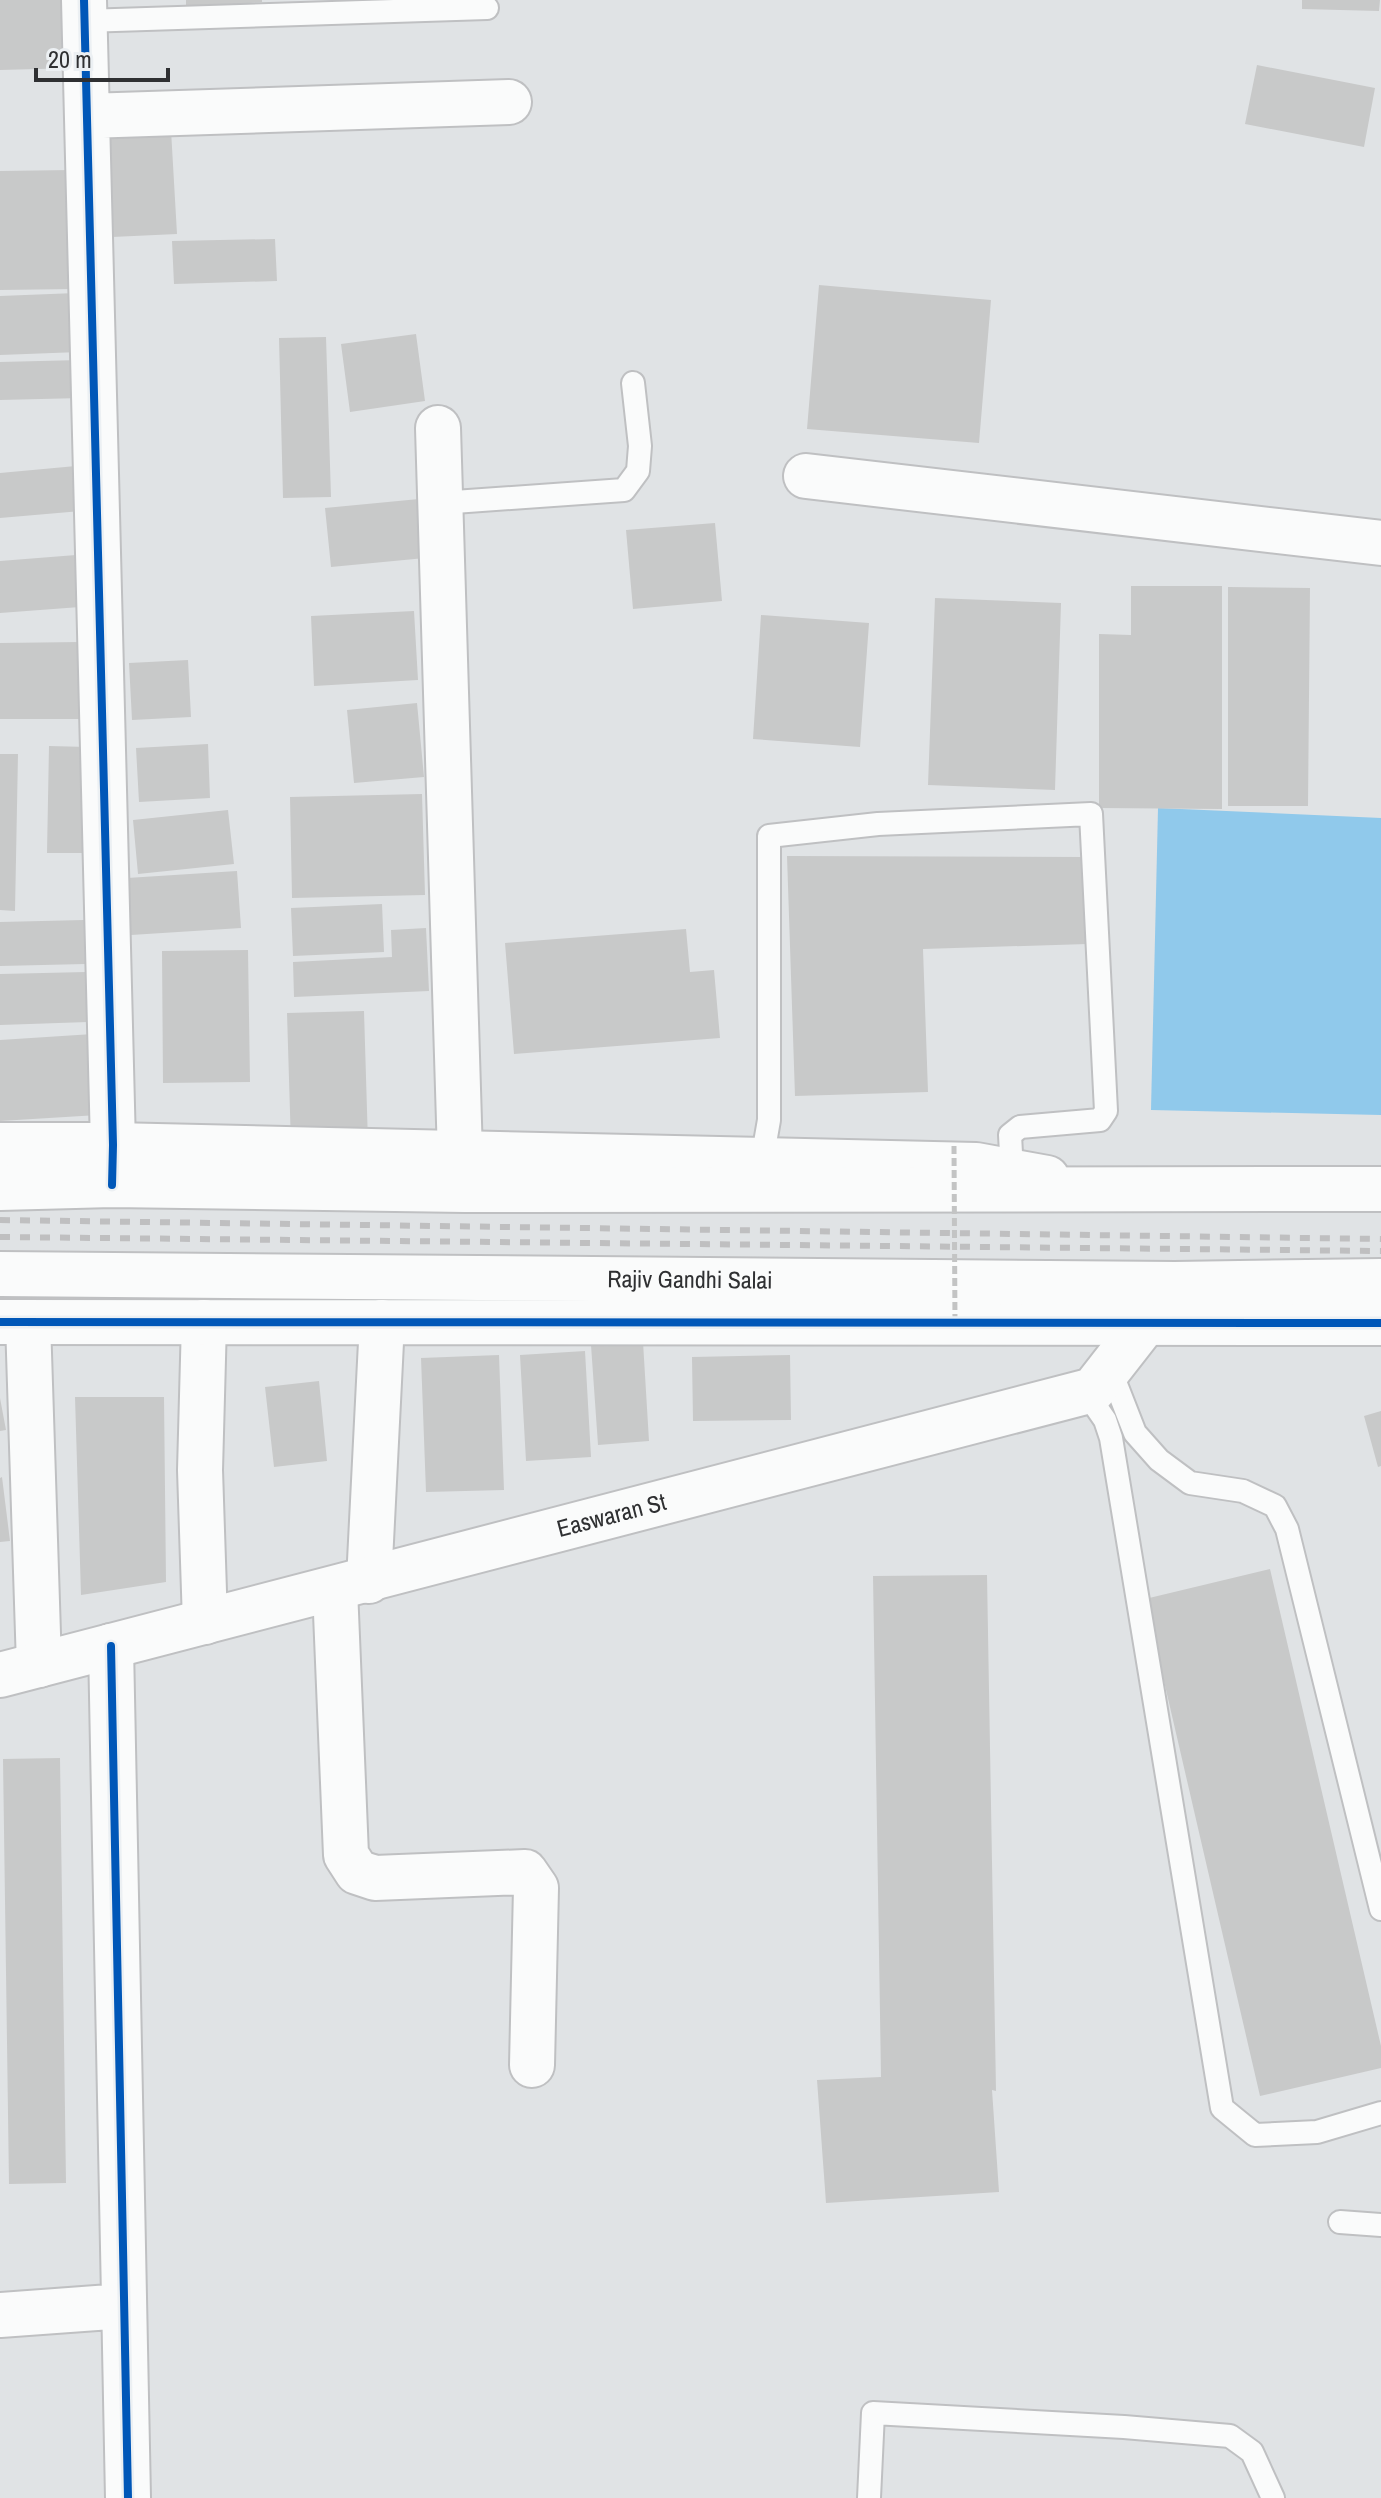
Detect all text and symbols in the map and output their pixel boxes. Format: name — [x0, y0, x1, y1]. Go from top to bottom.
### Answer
scale bar — [36, 32, 168, 82]
text: 20 m — [48, 43, 92, 75]
street label: Rajiv Gandhi Salai — [607, 1262, 773, 1296]
street label: Easwaran St — [553, 1485, 670, 1544]

